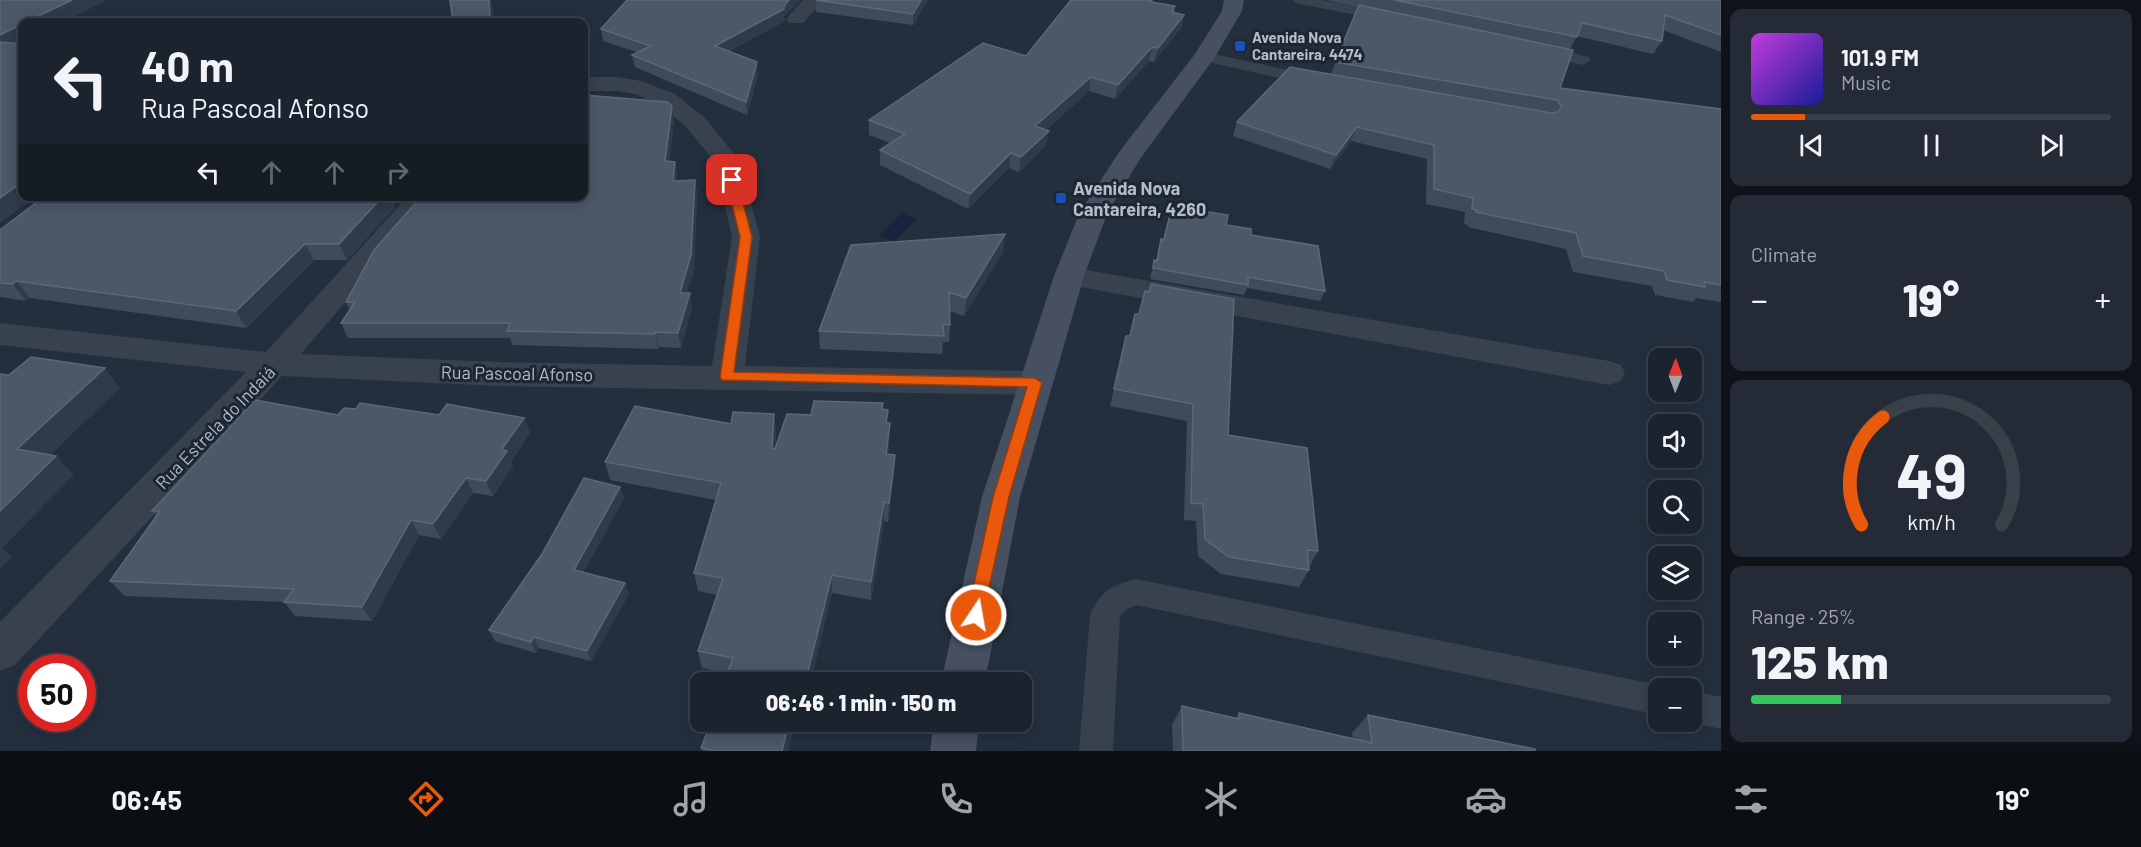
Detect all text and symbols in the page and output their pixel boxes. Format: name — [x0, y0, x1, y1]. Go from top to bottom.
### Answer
place label: Avenida Nova Cantareira, 4474 — [1252, 28, 1363, 63]
marker: Avenida Nova Cantareira, 4474 — [1233, 39, 1247, 53]
text: 40 m — [141, 40, 234, 90]
icon: left — [42, 42, 120, 120]
text: 101.9 FM — [1841, 44, 1919, 70]
text: Music — [1841, 70, 1891, 94]
text: Rua Pascoal Afonso — [141, 91, 369, 123]
icon: previous — [1795, 129, 1828, 162]
icon: pause — [1915, 129, 1948, 162]
icon: next — [2035, 129, 2068, 162]
pin — [706, 154, 757, 205]
icon: left — [192, 156, 225, 189]
icon: ahead — [255, 156, 288, 189]
icon: ahead — [318, 156, 351, 189]
icon: right — [381, 156, 414, 189]
icon: arrive — [715, 163, 748, 196]
place label: Avenida Nova Cantareira, 4260 — [1073, 177, 1206, 220]
marker: Avenida Nova Cantareira, 4260 — [1054, 191, 1068, 205]
text: Climate — [1751, 242, 1817, 266]
text: 19° — [1903, 272, 1959, 326]
text: − — [1751, 279, 1768, 319]
text: + — [2095, 279, 2111, 319]
north arrow — [1648, 348, 1702, 402]
map controls — [1648, 348, 1702, 732]
street label: Rua Estrela do Indaiá — [151, 361, 279, 493]
street label: Rua Pascoal Afonso — [441, 361, 593, 385]
button: sound — [1648, 414, 1702, 468]
text: 49 — [1896, 437, 1966, 511]
button: search — [1648, 480, 1702, 534]
text: km/h — [1907, 510, 1955, 535]
button: layers — [1648, 546, 1702, 600]
position arrow — [944, 583, 1008, 647]
text: Range · 25% — [1751, 604, 1856, 628]
button: + — [1648, 612, 1702, 666]
text: 125 km — [1751, 634, 1888, 688]
speed limit sign: 50 — [18, 654, 96, 732]
button: − — [1648, 678, 1702, 732]
text: 06:46 · 1 min · 150 m — [766, 689, 956, 715]
icon: directions — [405, 778, 447, 820]
icon: music — [670, 778, 712, 820]
icon: phone — [935, 778, 977, 820]
icon: climate — [1200, 778, 1242, 820]
icon: car — [1465, 778, 1507, 820]
icon: filters — [1730, 778, 1772, 820]
text: 06:45 — [112, 783, 182, 815]
text: 19° — [1995, 783, 2029, 815]

